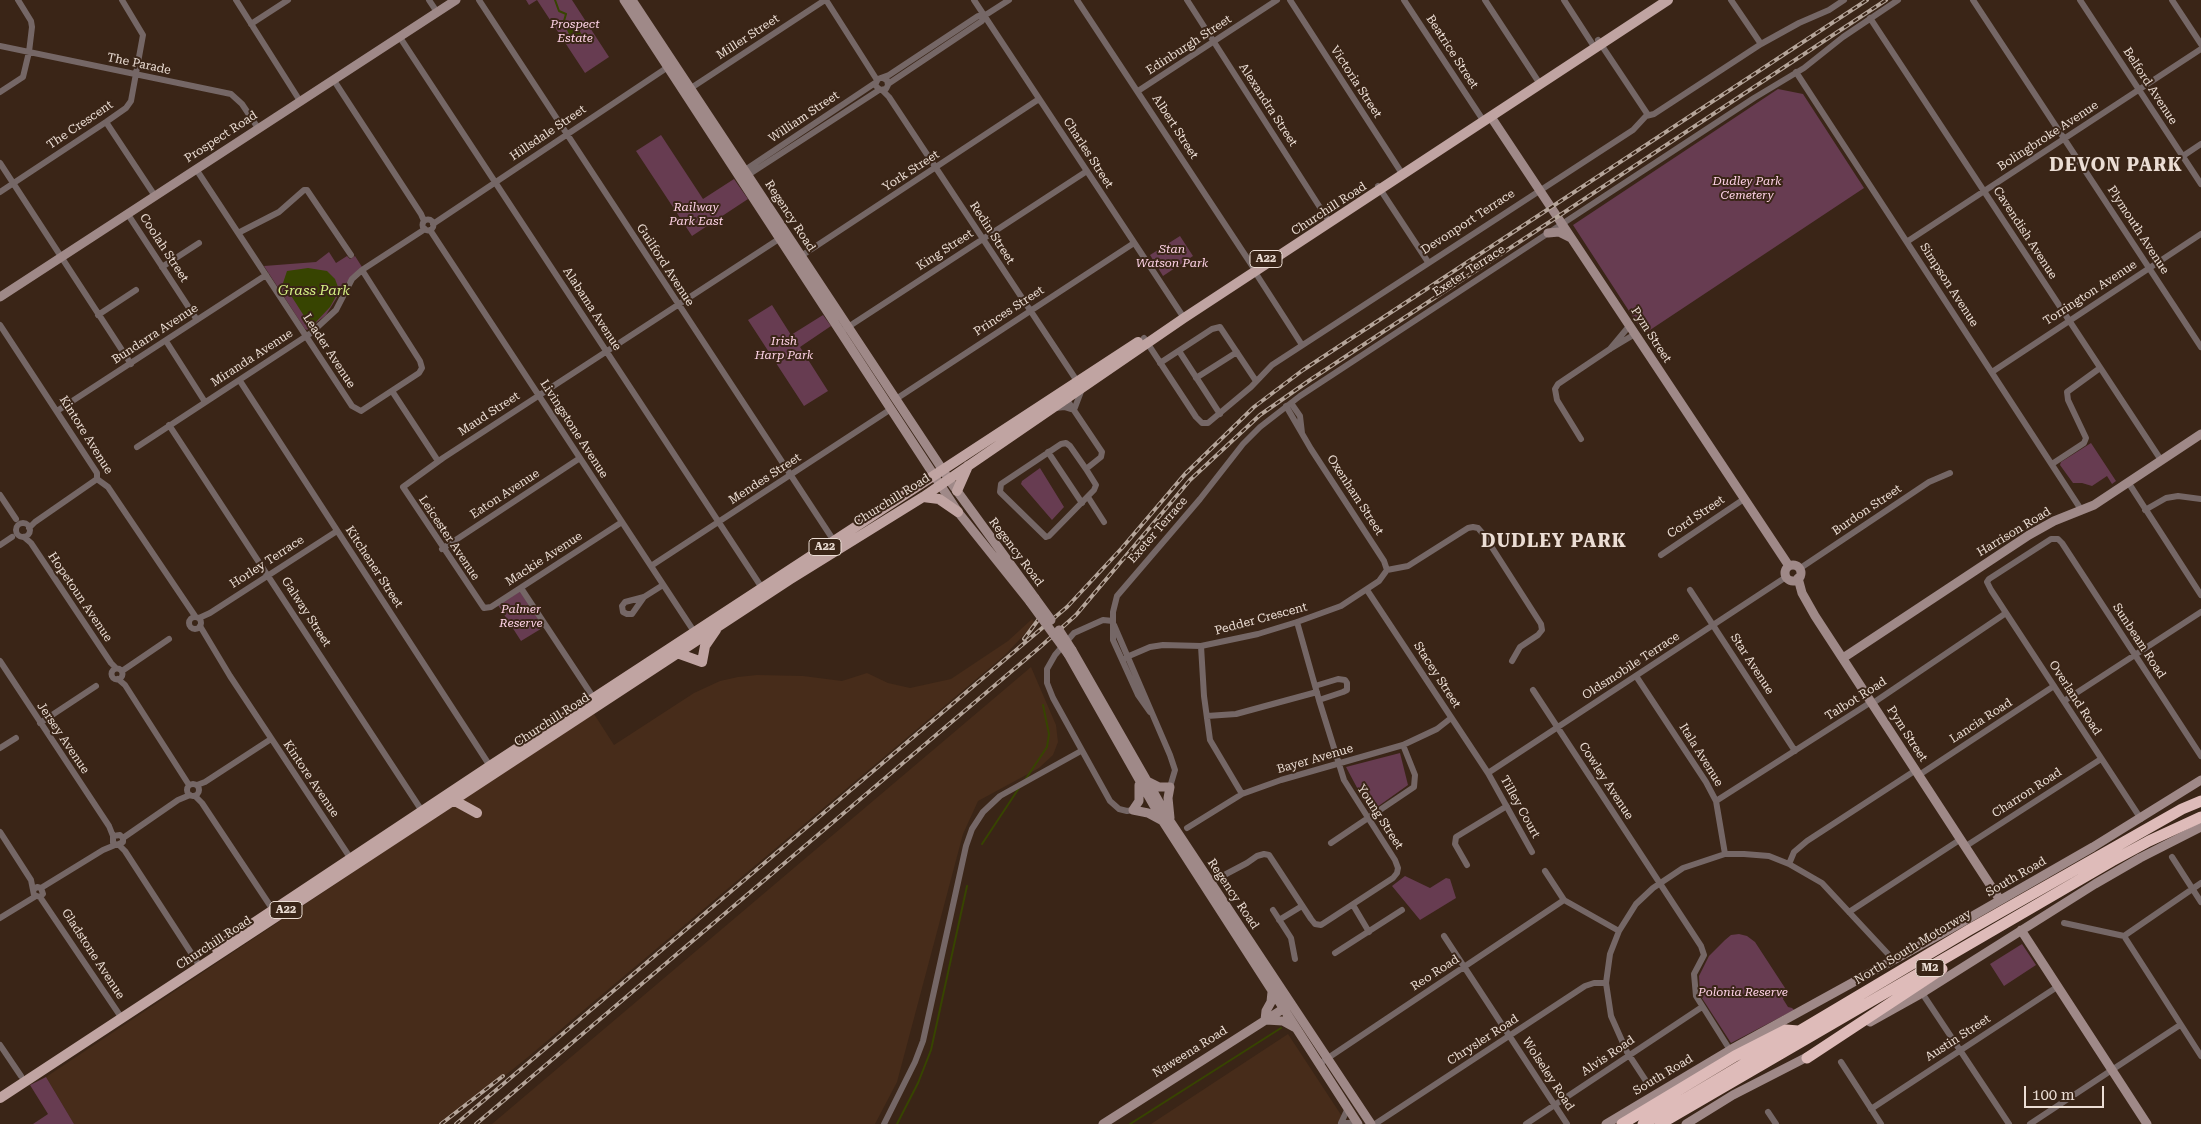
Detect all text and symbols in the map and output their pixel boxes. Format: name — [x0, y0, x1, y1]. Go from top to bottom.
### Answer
street label: Miller Street — [714, 11, 782, 63]
street label: Edinburgh Street — [1144, 12, 1234, 78]
street label: Beatrice Street — [1423, 12, 1481, 92]
park label: Prospect Estate — [550, 17, 600, 45]
street label: Victoria Street — [1327, 43, 1385, 121]
street label: Belford Avenue — [2120, 45, 2180, 127]
street label: The Parade — [106, 50, 172, 78]
street label: Alexandra Street — [1236, 61, 1300, 149]
street label: William Street — [766, 88, 842, 146]
street label: Albert Street — [1149, 92, 1201, 162]
street label: The Crescent — [44, 98, 116, 152]
street label: Bolingbroke Avenue — [1995, 98, 2101, 174]
street label: Hillsdale Street — [507, 102, 589, 164]
street label: Prospect Road — [182, 108, 260, 166]
street label: Charles Street — [1060, 115, 1116, 191]
street label: York Street — [880, 147, 942, 195]
district label: DEVON PARK — [2048, 155, 2184, 177]
park label: Dudley Park Cemetery — [1713, 174, 1781, 202]
street label: Regency Road — [762, 178, 818, 254]
street label: Churchill Road — [1289, 179, 1369, 239]
street label: Plymouth Avenue — [2104, 183, 2172, 277]
street label: Cavendish Avenue — [1990, 184, 2060, 282]
street label: Devonport Terrace — [1418, 186, 1518, 258]
street label: Redin Street — [966, 199, 1018, 267]
park label: Railway Park East — [669, 200, 723, 228]
street label: Coolah Street — [136, 211, 192, 285]
street label: Guilford Avenue — [633, 221, 697, 309]
street label: King Street — [914, 226, 976, 274]
street label: Simpson Avenue — [1917, 240, 1981, 330]
park label: Stan Watson Park — [1136, 242, 1208, 270]
street label: Exeter Terrace — [1430, 242, 1508, 300]
road number: A22 — [1250, 250, 1282, 268]
street label: Torrington Avenue — [2041, 257, 2139, 329]
street label: Alabama Avenue — [560, 265, 624, 353]
water label: Grass Park — [278, 283, 350, 299]
street label: Princes Street — [971, 283, 1047, 339]
street label: Bundarra Avenue — [109, 301, 201, 367]
street label: Pym Street — [1628, 304, 1674, 366]
street label: Leader Avenue — [300, 311, 358, 391]
street label: Miranda Avenue — [208, 326, 296, 390]
park label: Irish Harp Park — [755, 334, 813, 362]
street label: Livingstone Avenue — [537, 377, 611, 481]
street label: Maud Street — [456, 389, 522, 439]
street label: Kintore Avenue — [56, 393, 116, 477]
street label: Mendes Street — [726, 450, 804, 508]
street label: Oxenham Street — [1324, 452, 1386, 538]
street label: Eaton Avenue — [468, 466, 542, 522]
street label: Churchill Road — [851, 471, 933, 529]
street label: Burdon Street — [1830, 482, 1904, 538]
street label: Leicester Avenue — [415, 493, 483, 583]
street label: Cord Street — [1665, 493, 1727, 541]
street label: Exeter Terrace — [1125, 494, 1191, 566]
street label: Harrison Road — [1975, 504, 2053, 560]
street label: Regency Road — [986, 515, 1046, 589]
street label: Kitchener Street — [342, 523, 406, 611]
street label: Mackie Avenue — [503, 529, 585, 589]
district label: DUDLEY PARK — [1480, 531, 1628, 553]
street label: Horley Terrace — [227, 533, 307, 591]
road number: A22 — [809, 538, 841, 556]
street label: Hopetoun Avenue — [45, 550, 115, 644]
street label: Galway Street — [278, 574, 334, 650]
street label: Pedder Crescent — [1213, 600, 1309, 638]
street label: Sunbeam Road — [2109, 601, 2169, 681]
park label: Palmer Reserve — [499, 602, 543, 630]
street label: Oldsmobile Terrace — [1580, 629, 1682, 703]
street label: Star Avenue — [1727, 631, 1777, 697]
street label: Stacey Street — [1410, 639, 1464, 711]
street label: Overland Road — [2046, 658, 2104, 738]
street label: Talbot Road — [1823, 674, 1889, 724]
street label: Churchill Road — [512, 690, 592, 750]
street label: Lancia Road — [1947, 696, 2015, 746]
street label: Jersey Avenue — [34, 699, 92, 777]
street label: Pym Street — [1884, 703, 1930, 765]
street label: Itala Avenue — [1676, 721, 1726, 789]
street label: Kintore Avenue — [280, 738, 342, 820]
street label: Cowley Avenue — [1576, 740, 1636, 822]
street label: Bayer Avenue — [1275, 741, 1355, 777]
street label: Charron Road — [1989, 765, 2065, 821]
street label: Tilley Court — [1497, 773, 1543, 841]
street label: Young Street — [1354, 782, 1406, 852]
street label: South Road — [1983, 854, 2049, 900]
street label: Regency Road — [1204, 856, 1262, 932]
road number: A22 — [270, 902, 302, 918]
street label: Gladstone Avenue — [58, 906, 128, 1002]
street label: North South Motorway — [1852, 906, 1974, 988]
street label: Churchill Road — [174, 913, 254, 973]
street label: Reo Road — [1408, 952, 1462, 994]
road number: M2 — [1916, 960, 1944, 976]
park label: Polonia Reserve — [1698, 985, 1788, 999]
street label: Chrysler Road — [1445, 1012, 1521, 1068]
street label: Austin Street — [1923, 1012, 1993, 1064]
street label: Naweena Road — [1150, 1023, 1230, 1081]
street label: Alvis Road — [1579, 1033, 1637, 1079]
street label: Wolseley Road — [1519, 1035, 1577, 1113]
street label: South Road — [1630, 1052, 1696, 1098]
scale bar — [2026, 1076, 2106, 1108]
text: 100 m — [2032, 1086, 2075, 1104]

